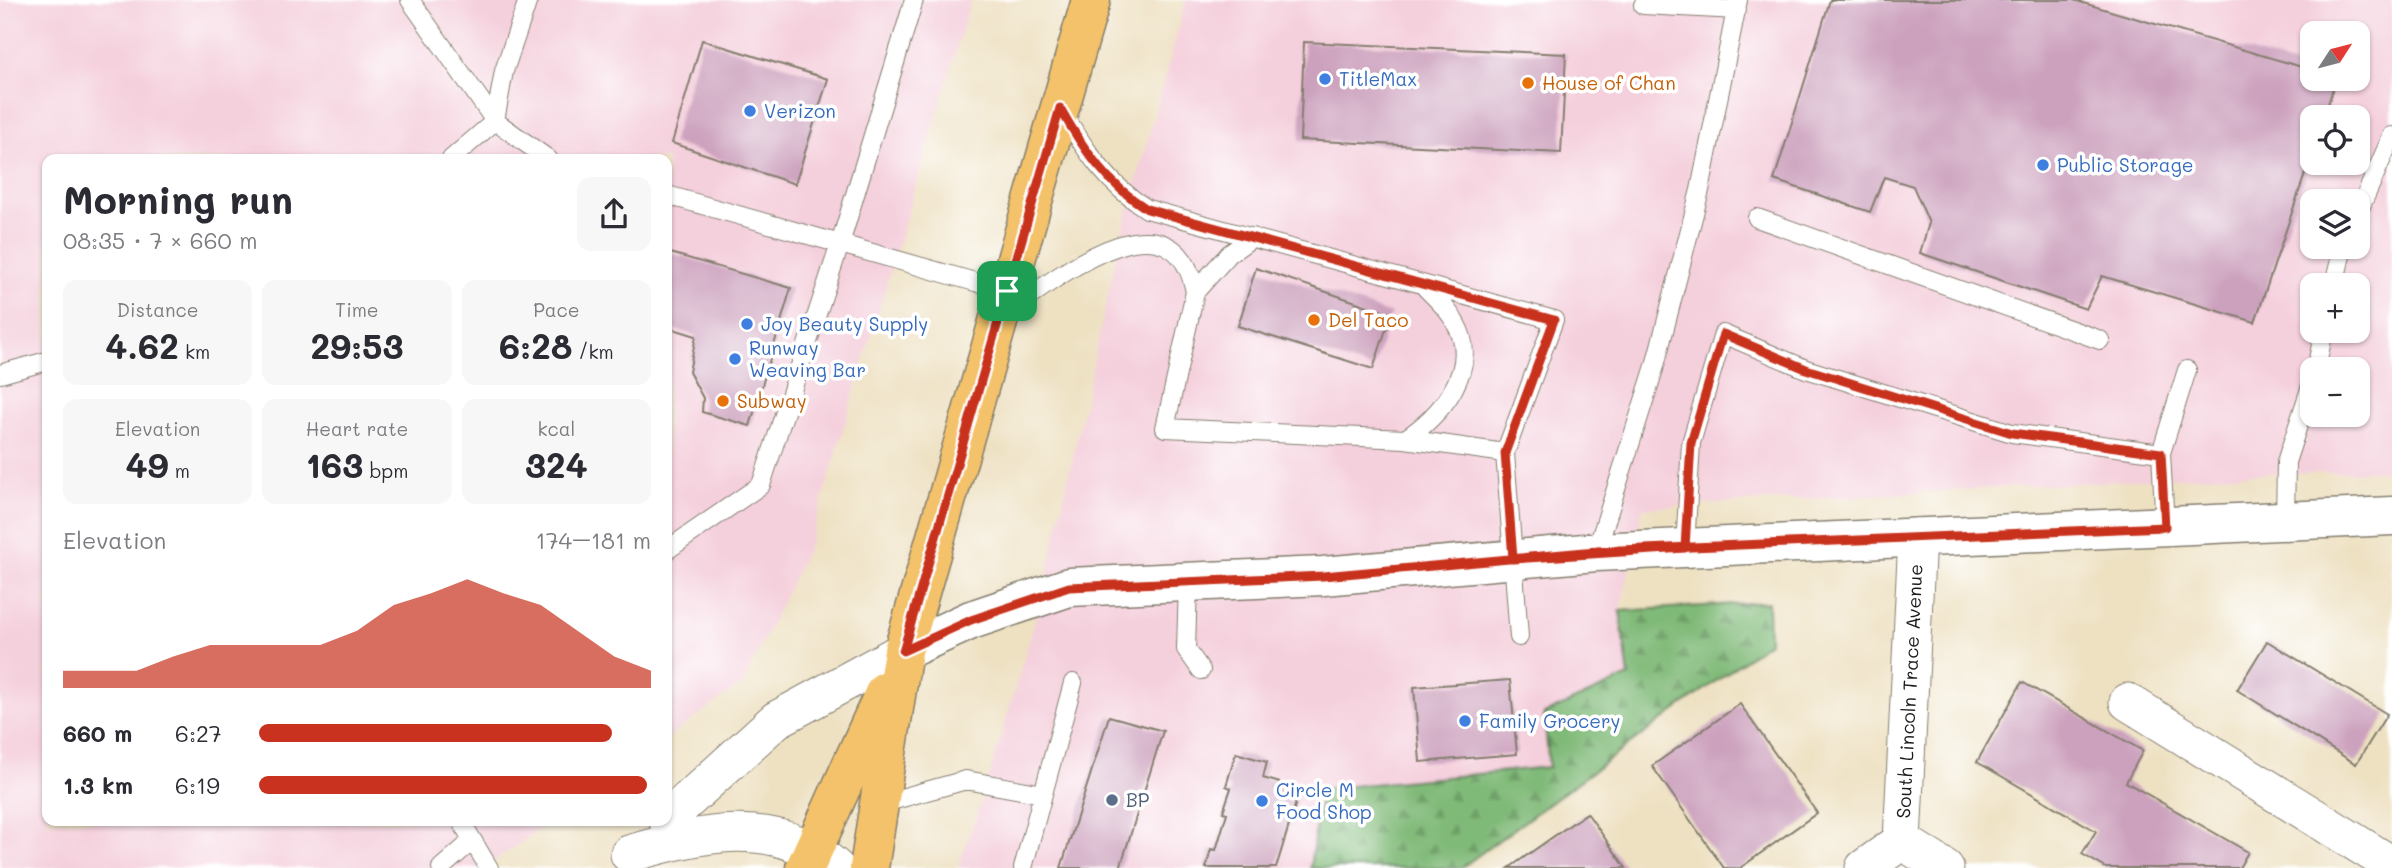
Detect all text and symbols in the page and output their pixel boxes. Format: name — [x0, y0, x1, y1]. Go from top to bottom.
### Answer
north arrow — [2300, 21, 2370, 91]
map controls — [2300, 21, 2370, 427]
place label: TitleMax — [1339, 66, 1417, 91]
place label: House of Chan — [1542, 70, 1676, 95]
marker: TitleMax — [1317, 71, 1333, 87]
marker: House of Chan — [1520, 75, 1536, 91]
place label: Verizon — [764, 98, 836, 123]
marker: Verizon — [742, 103, 758, 119]
button: locate — [2300, 105, 2370, 175]
place label: Public Storage — [2057, 152, 2193, 177]
marker: Public Storage — [2035, 157, 2051, 173]
text: Morning run — [63, 174, 293, 224]
button: share — [577, 177, 651, 251]
button: layers — [2300, 189, 2370, 259]
text: 08:35 · 7 × 660 m — [63, 225, 257, 255]
pin — [977, 261, 1037, 321]
icon: arrive — [988, 272, 1026, 310]
button: + — [2300, 273, 2370, 343]
text: Distance — [117, 297, 199, 322]
text: Time — [335, 297, 379, 322]
text: Pace — [533, 297, 580, 322]
place label: Del Taco — [1328, 307, 1409, 332]
place label: Joy Beauty Supply — [761, 311, 928, 336]
marker: Del Taco — [1306, 312, 1322, 328]
marker: Joy Beauty Supply — [739, 316, 755, 332]
text: 4.62 — [105, 322, 179, 368]
text: 29:53 — [310, 322, 404, 368]
text: 6:28 — [499, 322, 572, 368]
place label: Runway Weaving Bar — [749, 335, 866, 382]
text: km — [179, 339, 210, 364]
text: /km — [572, 339, 614, 364]
marker: Runway Weaving Bar — [727, 351, 743, 367]
button: − — [2300, 357, 2370, 427]
place label: Subway — [737, 388, 807, 413]
marker: Subway — [715, 393, 731, 409]
text: Elevation — [115, 416, 200, 441]
text: Heart rate — [306, 416, 408, 441]
text: kcal — [537, 416, 575, 441]
text: 49 — [125, 441, 169, 487]
text: 163 — [306, 441, 363, 487]
text: 324 — [525, 441, 588, 487]
text: m — [169, 458, 190, 483]
text: bpm — [363, 458, 408, 483]
text: Elevation — [63, 525, 166, 555]
text: 174–181 m — [535, 525, 651, 555]
street label: South Lincoln Trace Avenue — [1890, 563, 1928, 819]
place label: Family Grocery — [1479, 708, 1620, 733]
marker: Family Grocery — [1457, 713, 1473, 729]
text: 660 m — [63, 718, 132, 748]
text: 6:27 — [175, 718, 222, 748]
text: 1.3 km — [63, 770, 133, 800]
text: 6:19 — [175, 770, 220, 800]
place label: Circle M Food Shop — [1276, 777, 1372, 824]
place label: BP — [1126, 787, 1150, 812]
marker: BP — [1104, 792, 1120, 808]
marker: Circle M Food Shop — [1254, 793, 1270, 809]

